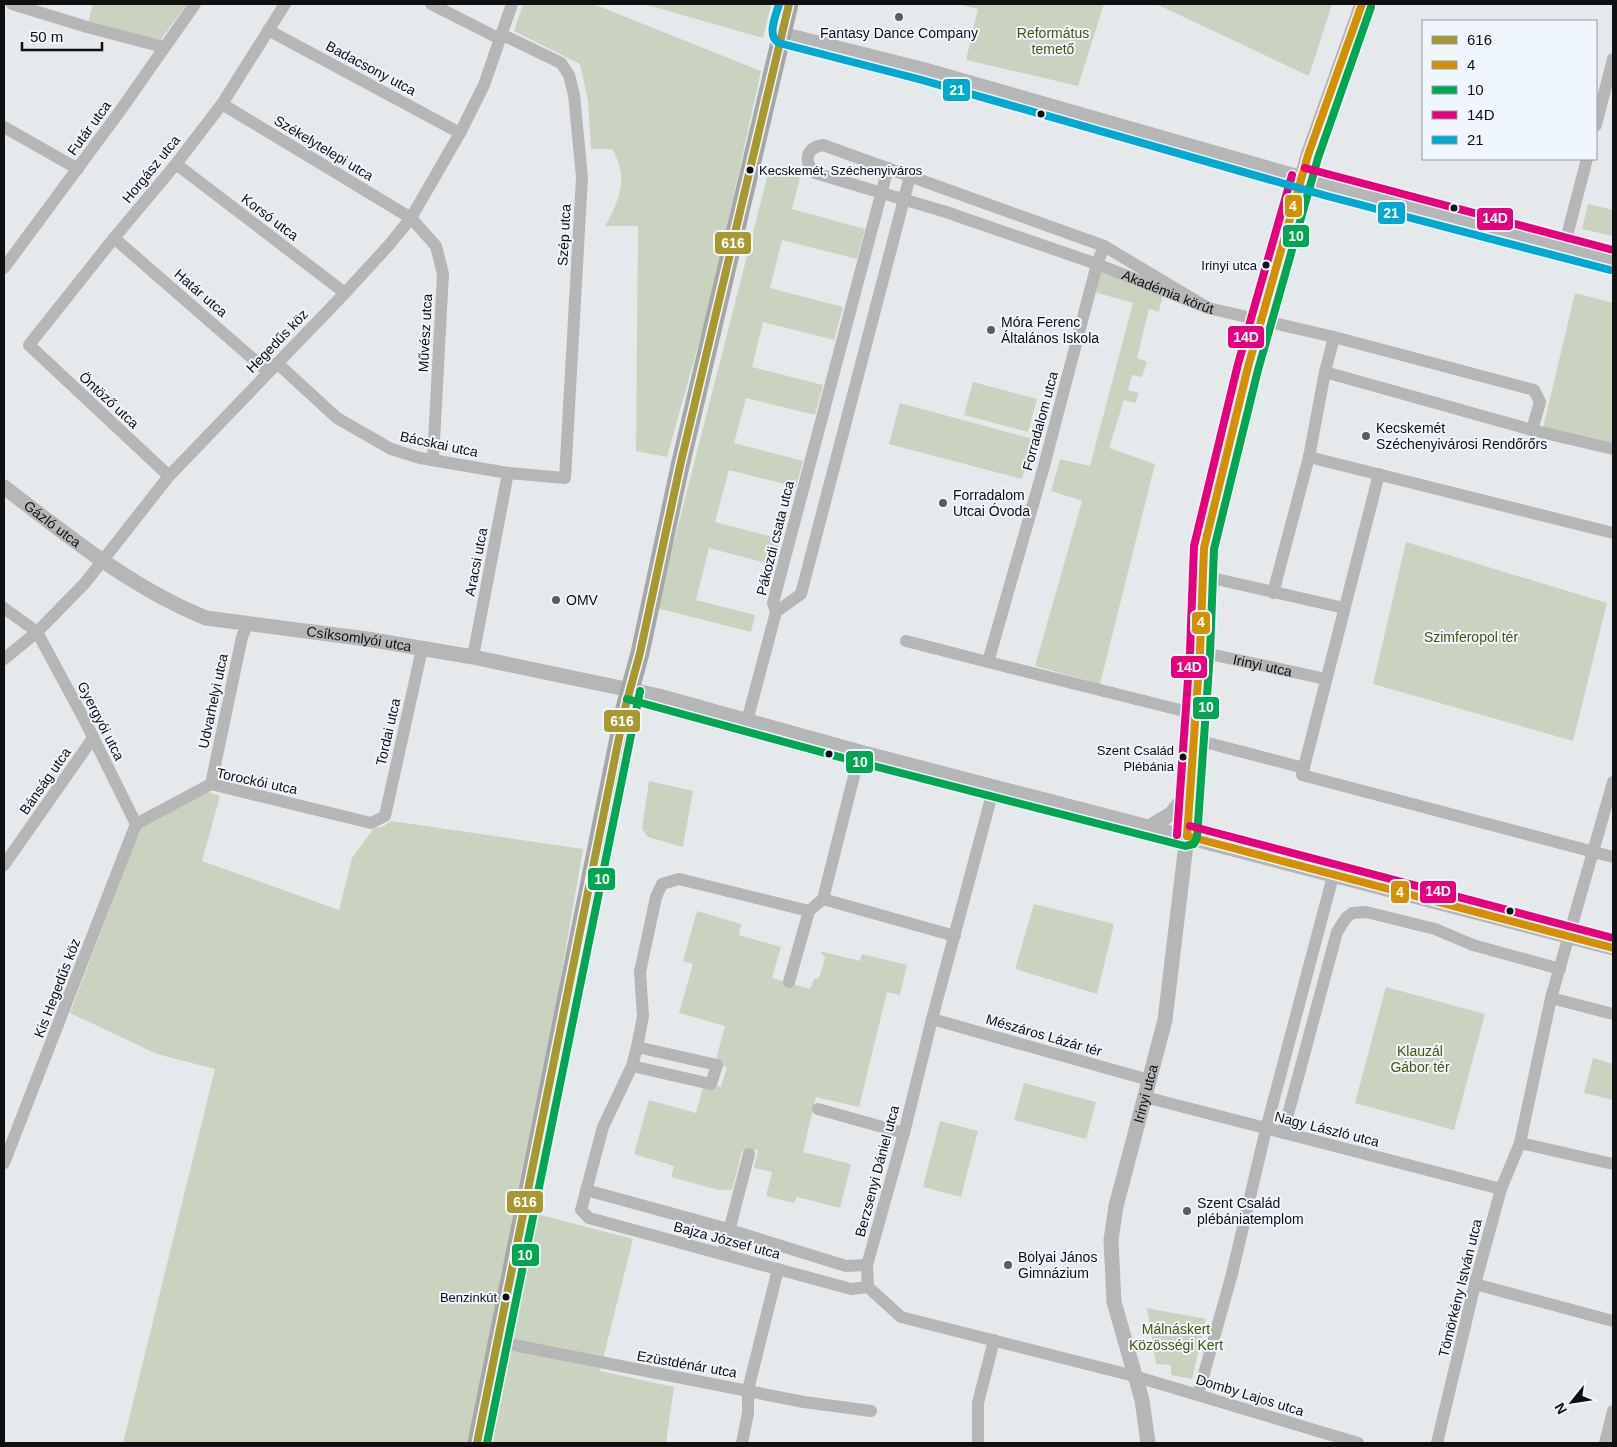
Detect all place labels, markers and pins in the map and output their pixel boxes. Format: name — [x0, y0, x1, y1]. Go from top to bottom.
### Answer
marker: Fantasy Dance Company — [893, 11, 905, 23]
place label: Fantasy Dance Company — [820, 25, 978, 41]
unlabelled marker — [1036, 109, 1046, 119]
place label: Kecskemét, Széchenyiváros — [759, 163, 923, 178]
marker: Kecskemét, Széchenyiváros — [745, 165, 755, 175]
unlabelled marker — [1449, 203, 1459, 213]
place label: Irinyi utca — [1201, 258, 1258, 273]
marker: Irinyi utca — [1261, 260, 1271, 270]
place label: Móra Ferenc Általános Iskola — [1001, 314, 1099, 346]
marker: Móra Ferenc Általános Iskola — [985, 324, 997, 336]
place label: Kecskemét Széchenyivárosi Rendőrőrs — [1376, 420, 1547, 452]
marker: Kecskemét Széchenyivárosi Rendőrőrs — [1360, 430, 1372, 442]
place label: Forradalom Utcai Óvoda — [953, 487, 1030, 519]
marker: Forradalom Utcai Óvoda — [937, 497, 949, 509]
place label: OMV — [566, 592, 599, 608]
marker: OMV — [550, 594, 562, 606]
place label: Szent Család Plébánia — [1097, 743, 1175, 774]
unlabelled marker — [824, 749, 834, 759]
marker: Szent Család Plébánia — [1178, 752, 1188, 762]
unlabelled marker — [1505, 906, 1515, 916]
place label: Szent Család plébániatemplom — [1197, 1195, 1304, 1227]
marker: Szent Család plébániatemplom — [1181, 1205, 1193, 1217]
place label: Bolyai János Gimnázium — [1018, 1249, 1097, 1281]
marker: Bolyai János Gimnázium — [1002, 1259, 1014, 1271]
place label: Benzinkút — [440, 1290, 497, 1305]
marker: Benzinkút — [501, 1292, 511, 1302]

